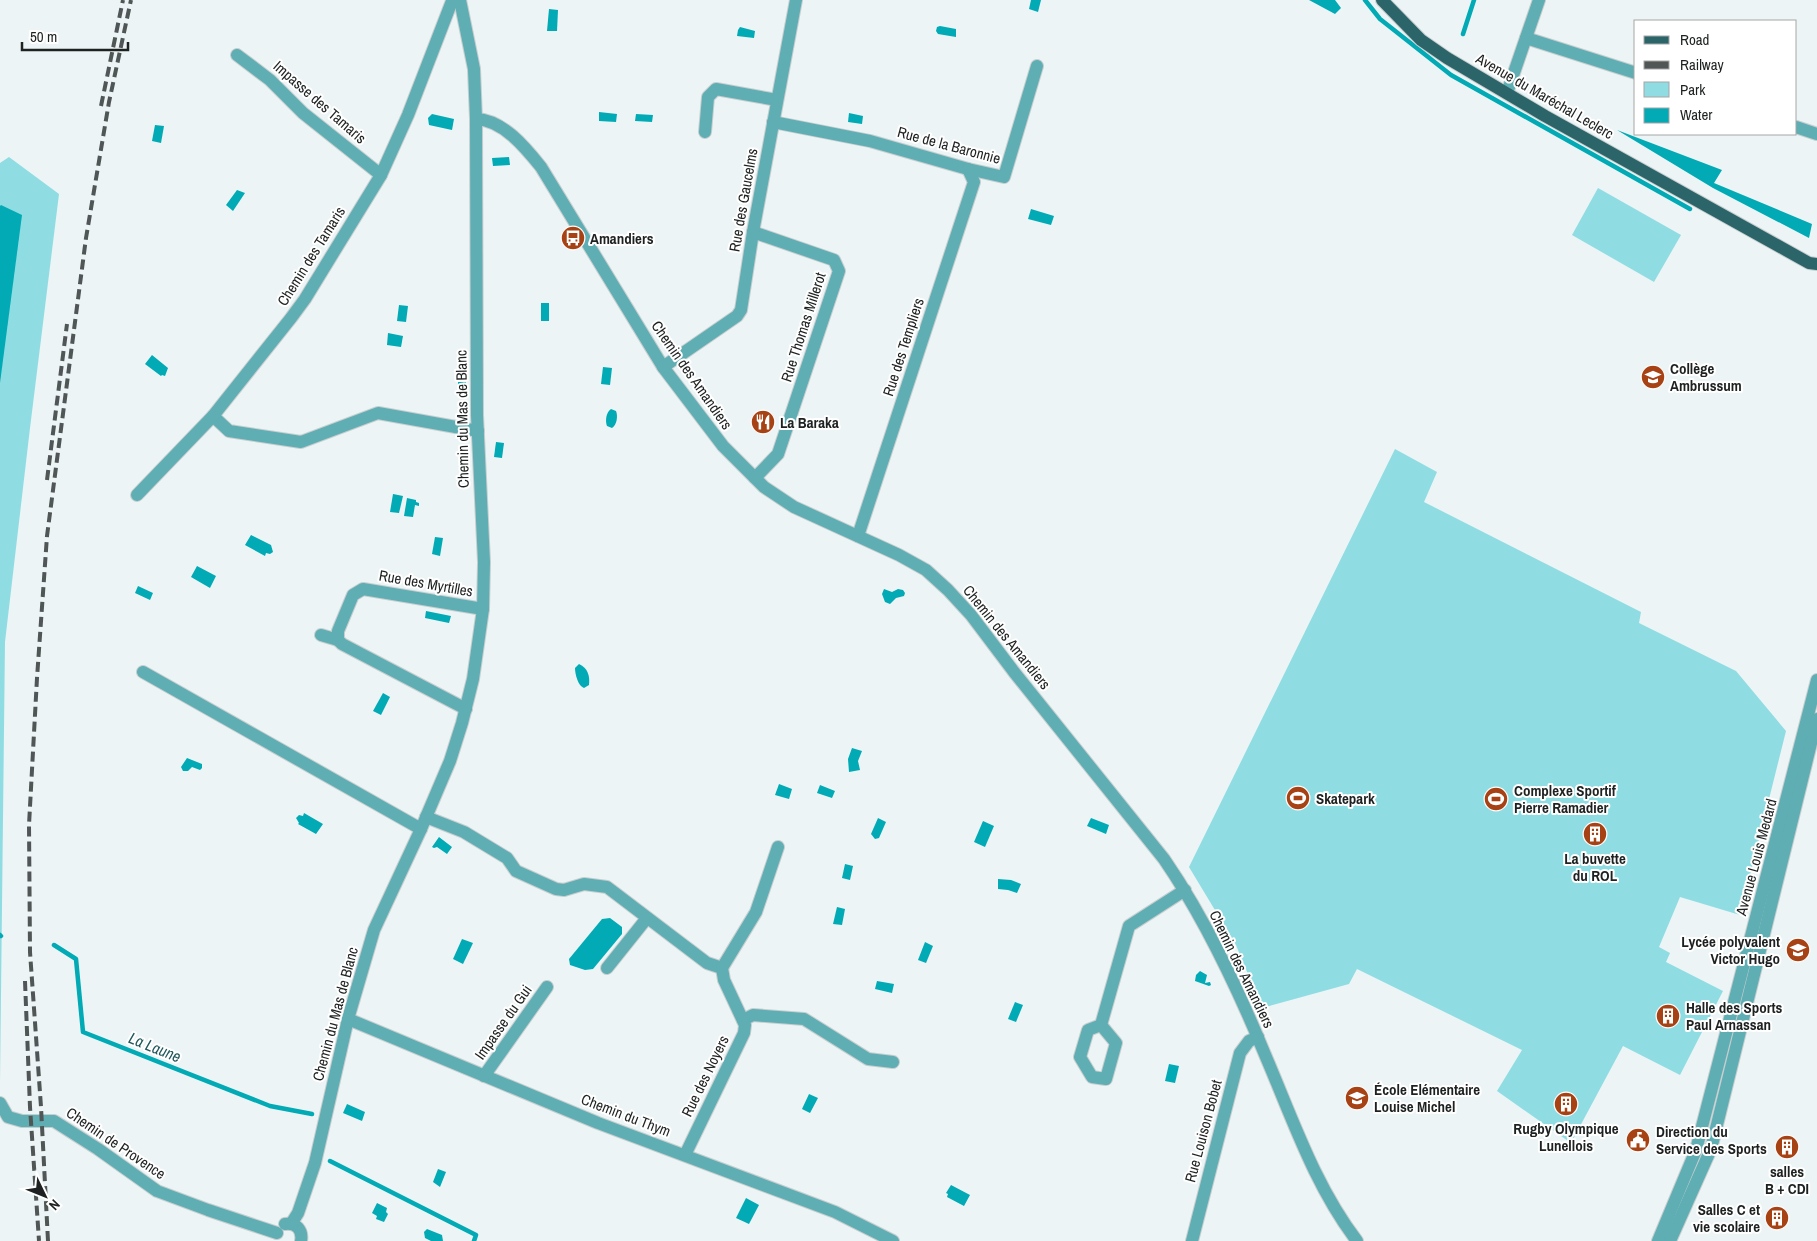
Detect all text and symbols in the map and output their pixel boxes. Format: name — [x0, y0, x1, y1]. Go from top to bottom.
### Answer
scale bar — [22, 20, 129, 52]
legend — [1634, 20, 1797, 135]
text: 50 m — [30, 26, 57, 47]
text: Road — [1680, 29, 1709, 50]
street label: Avenue du Maréchal Leclerc — [1471, 47, 1618, 144]
text: Railway — [1680, 54, 1725, 75]
street label: Impasse des Tamaris — [269, 56, 371, 148]
text: Park — [1680, 79, 1706, 100]
text: Water — [1680, 104, 1712, 125]
street label: Rue de la Baronnie — [895, 121, 1003, 169]
street label: Rue des Gaucelms — [724, 147, 762, 253]
street label: Chemin des Tamaris — [272, 202, 350, 310]
bus stop icon: Amandiers — [560, 225, 586, 251]
place label: Amandiers — [590, 228, 654, 249]
street label: Rue Thomas Millerot — [775, 269, 831, 384]
street label: Rue des Templiers — [877, 295, 929, 399]
street label: Chemin des Amandiers — [647, 316, 737, 434]
street label: Chemin du Mas de Blanc — [450, 350, 474, 488]
place label: Collège Ambrussum — [1670, 358, 1742, 396]
school or university icon: Collège Ambrussum — [1640, 364, 1666, 390]
restaurant icon: La Baraka — [750, 409, 776, 435]
place label: La Baraka — [780, 412, 839, 433]
street label: Rue des Myrtilles — [377, 564, 475, 602]
street label: Chemin des Amandiers — [958, 580, 1056, 694]
place label: Complexe Sportif Pierre Ramadier — [1514, 780, 1617, 818]
sports icon: Skatepark — [1285, 785, 1311, 811]
sports icon: Complexe Sportif Pierre Ramadier — [1483, 786, 1509, 812]
place label: Skatepark — [1316, 788, 1375, 809]
street label: Avenue Louis Medard — [1730, 796, 1782, 919]
building icon: La buvette du ROL — [1582, 821, 1608, 847]
place label: La buvette du ROL — [1564, 848, 1626, 886]
street label: Chemin des Amandiers — [1204, 907, 1280, 1031]
place label: Lycée polyvalent Victor Hugo — [1681, 931, 1780, 969]
school or university icon: Lycée polyvalent Victor Hugo — [1785, 937, 1811, 963]
street label: Chemin du Mas de Blanc — [307, 945, 363, 1083]
street label: Impasse du Gui — [469, 980, 537, 1064]
place label: Halle des Sports Paul Arnassan — [1686, 997, 1783, 1035]
building icon: Halle des Sports Paul Arnassan — [1655, 1003, 1681, 1029]
water label: La Laune — [126, 1027, 184, 1067]
street label: Rue des Noyers — [676, 1032, 734, 1120]
street label: Rue Louison Bobet — [1179, 1077, 1227, 1185]
place label: École Elémentaire Louise Michel — [1374, 1079, 1480, 1117]
school or university icon: École Elémentaire Louise Michel — [1344, 1085, 1370, 1111]
street label: Chemin du Thym — [578, 1088, 674, 1142]
building icon: Rugby Olympique Lunellois — [1553, 1091, 1579, 1117]
street label: Chemin de Provence — [62, 1102, 170, 1184]
place label: Rugby Olympique Lunellois — [1513, 1118, 1619, 1156]
place label: Direction du Service des Sports — [1656, 1121, 1767, 1159]
public building icon: Direction du Service des Sports — [1625, 1127, 1651, 1153]
building icon: salles B + CDI — [1774, 1134, 1800, 1160]
place label: salles B + CDI — [1765, 1161, 1809, 1199]
north arrow — [20, 1171, 70, 1221]
text: N — [45, 1196, 64, 1214]
place label: Salles C et vie scolaire — [1693, 1199, 1760, 1237]
building icon: Salles C et vie scolaire — [1764, 1205, 1790, 1231]

